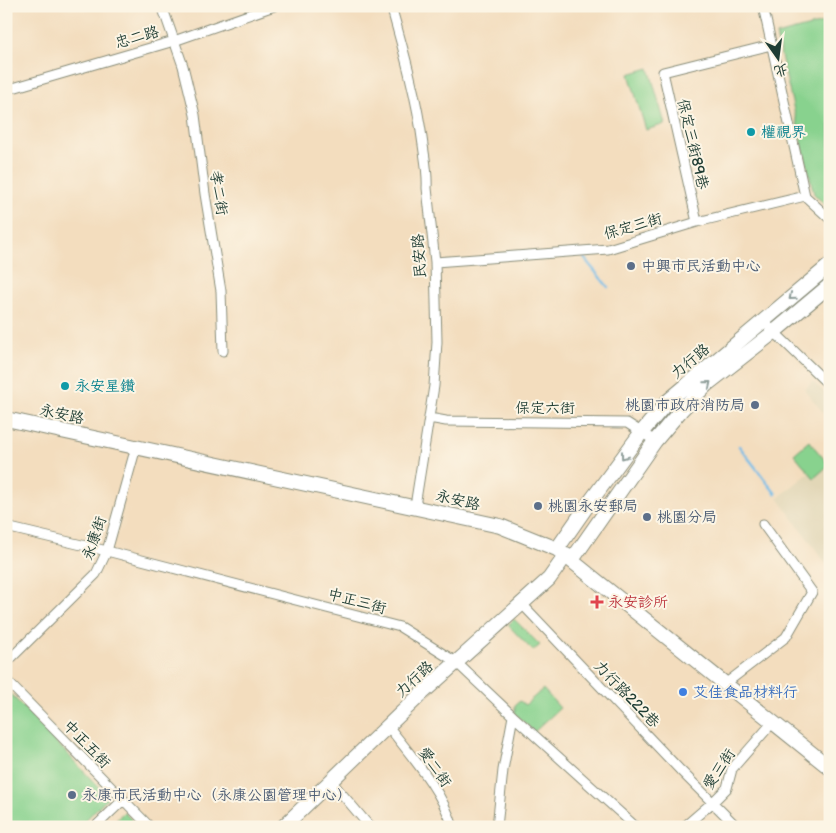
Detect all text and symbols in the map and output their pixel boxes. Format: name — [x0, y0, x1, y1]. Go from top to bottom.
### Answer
street label: 忠二路 — [113, 22, 161, 53]
north arrow — [754, 32, 804, 82]
text: 北 — [772, 60, 790, 80]
street label: 保定三街89巷 — [673, 97, 712, 191]
place label: 權視界 — [761, 123, 806, 142]
marker: 權視界 — [745, 126, 757, 138]
street label: 孝二街 — [206, 169, 231, 217]
street label: 保定三街 — [602, 209, 665, 244]
street label: 民安路 — [408, 233, 431, 279]
place label: 中興市民活動中心 — [641, 257, 761, 276]
marker: 中興市民活動中心 — [625, 260, 637, 272]
one-way arrow — [789, 291, 798, 300]
street label: 力行路 — [667, 340, 714, 383]
place label: 永安星鑽 — [75, 377, 135, 396]
marker: 永安星鑽 — [59, 380, 71, 392]
one-way arrow — [703, 380, 712, 389]
place label: 桃園市政府消防局 — [625, 396, 745, 415]
street label: 保定六街 — [515, 399, 575, 418]
marker: 桃園市政府消防局 — [749, 399, 761, 411]
street label: 永安路 — [38, 401, 86, 428]
one-way arrow — [621, 450, 630, 460]
street label: 永安路 — [434, 486, 482, 515]
place label: 桃園永安郵局 — [548, 497, 638, 516]
marker: 桃園永安郵局 — [532, 500, 544, 512]
place label: 桃園分局 — [657, 508, 717, 527]
marker: 桃園分局 — [641, 511, 653, 523]
street label: 永康街 — [78, 514, 111, 563]
street label: 中正三街 — [325, 585, 388, 618]
place label: 永安診所 — [608, 593, 668, 612]
marker: 永安診所 — [590, 595, 604, 609]
street label: 力行路 — [391, 657, 437, 702]
street label: 力行路222巷 — [590, 657, 664, 732]
place label: 艾佳食品材料行 — [693, 683, 798, 702]
marker: 艾佳食品材料行 — [677, 686, 689, 698]
street label: 中正五街 — [59, 716, 114, 773]
street label: 愛二街 — [414, 743, 455, 791]
street label: 愛三街 — [699, 745, 740, 793]
place label: 永康市民活動中心（永康公園管理中心） — [82, 786, 352, 805]
marker: 永康市民活動中心（永康公園管理中心） — [66, 789, 78, 801]

